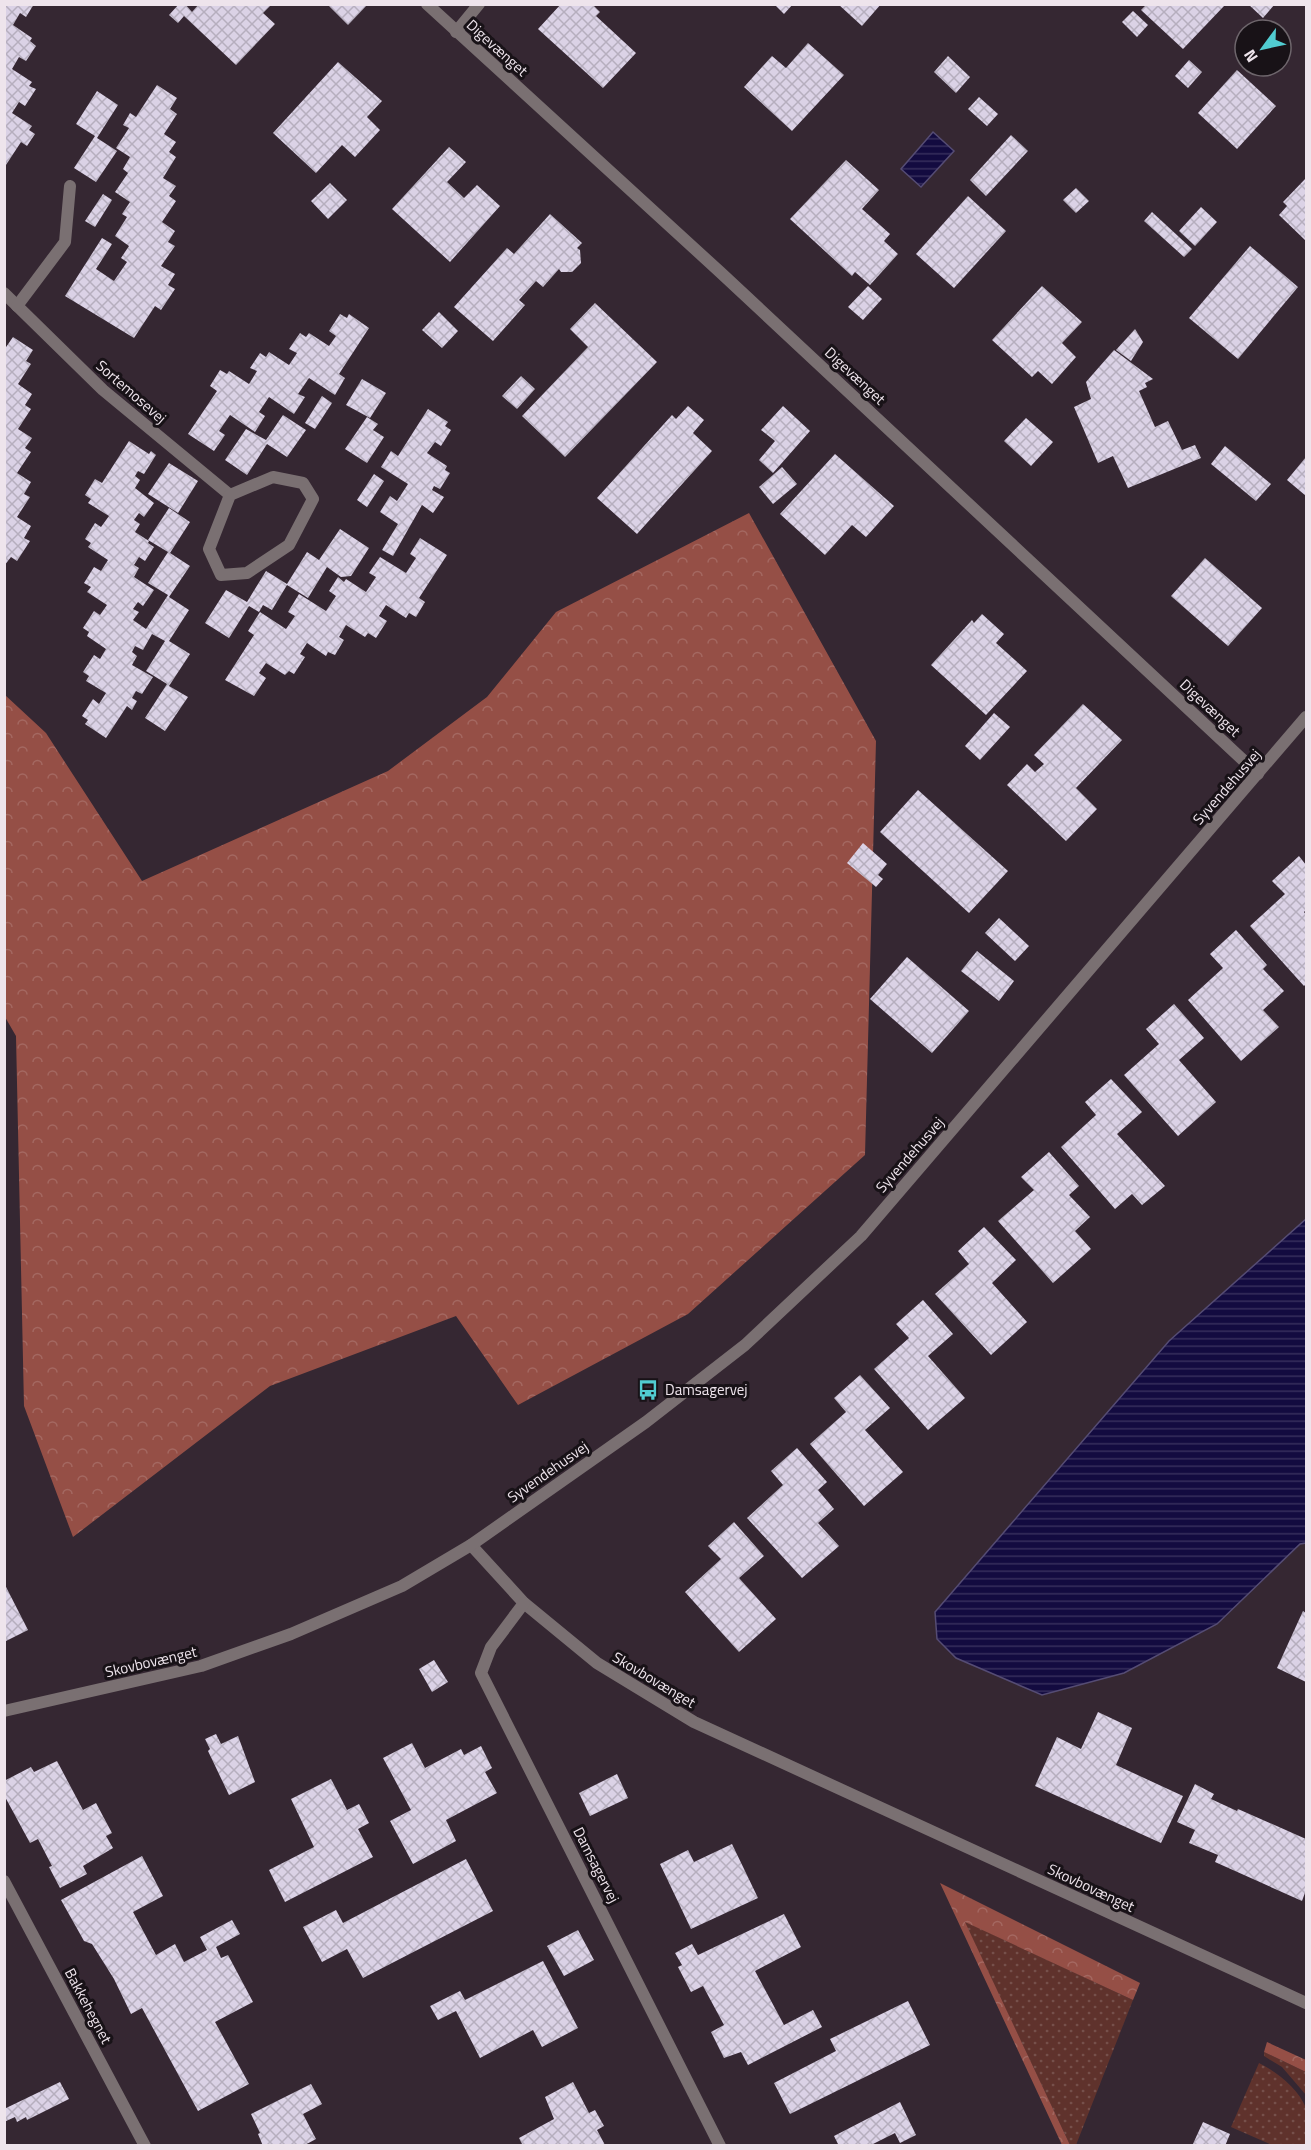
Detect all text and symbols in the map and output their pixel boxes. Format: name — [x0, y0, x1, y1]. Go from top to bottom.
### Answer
street label: Digevænget — [461, 14, 534, 82]
north arrow — [1233, 18, 1293, 78]
text: N — [1237, 45, 1264, 67]
street label: Digevænget — [820, 341, 891, 410]
street label: Sortemosevej — [91, 354, 172, 429]
street label: Digevænget — [1175, 673, 1246, 742]
street label: Syvendehusvej — [1187, 744, 1266, 830]
street label: Syvendehusvej — [870, 1112, 949, 1198]
bus stop icon: Damsagervej — [636, 1378, 660, 1402]
place label: Damsagervej — [665, 1378, 748, 1401]
street label: Syvendehusvej — [503, 1435, 593, 1508]
street label: Skovbovænget — [103, 1640, 200, 1683]
street label: Skovbovænget — [608, 1646, 701, 1714]
street label: Damsagervej — [567, 1823, 625, 1907]
street label: Skovbovænget — [1044, 1857, 1139, 1918]
street label: Bakkehegnet — [59, 1964, 118, 2048]

